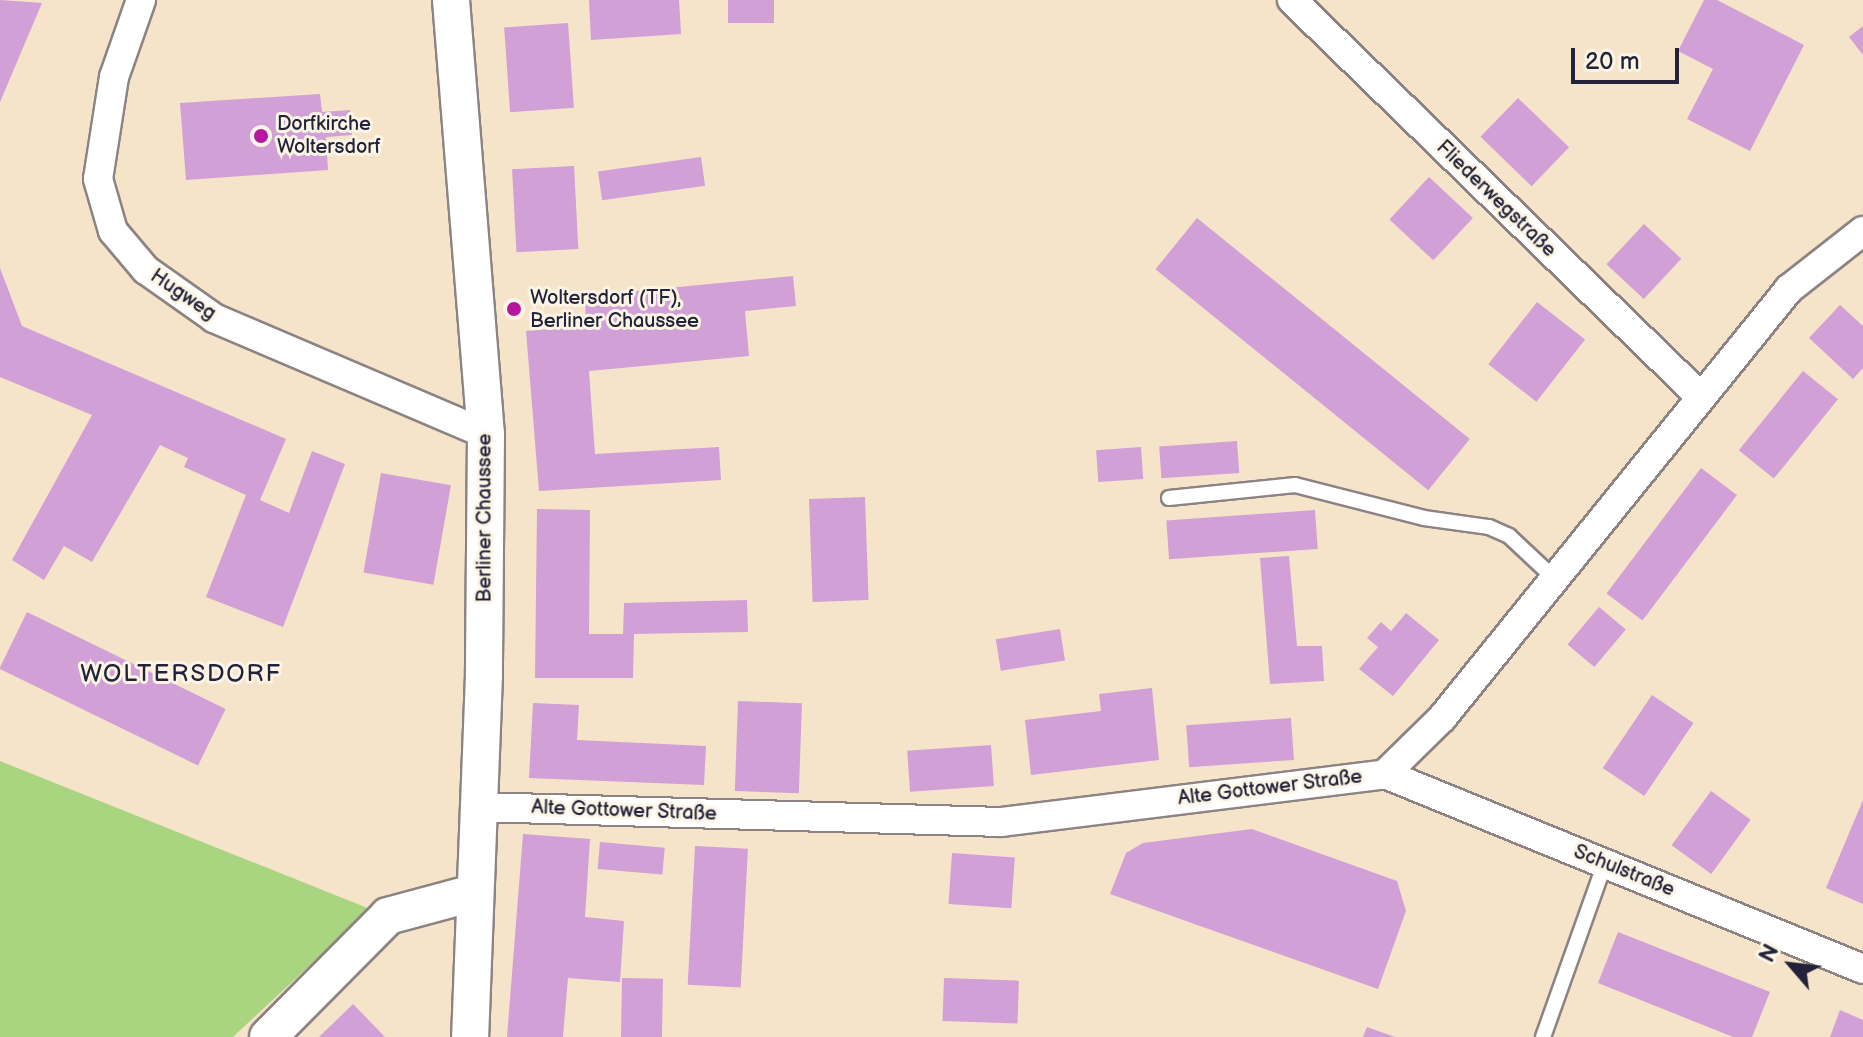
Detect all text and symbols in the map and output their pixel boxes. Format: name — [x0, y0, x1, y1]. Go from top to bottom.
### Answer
scale bar — [1575, 32, 1683, 82]
text: 20 m — [1585, 47, 1640, 76]
place label: Dorfkirche Woltersdorf — [277, 112, 381, 159]
marker: Dorfkirche Woltersdorf — [252, 127, 270, 145]
street label: Fliederwegstraße — [1431, 136, 1561, 262]
street label: Hugweg — [146, 264, 220, 326]
place label: Woltersdorf (TF), Berliner Chaussee — [530, 286, 699, 333]
marker: Woltersdorf (TF), Berliner Chaussee — [505, 300, 523, 318]
street label: Berliner Chaussee — [473, 434, 497, 602]
district label: WOLTERSDORF — [80, 660, 282, 688]
street label: Alte Gottower Straße — [1176, 765, 1364, 811]
street label: Alte Gottower Straße — [531, 796, 717, 826]
street label: Schulstraße — [1570, 840, 1678, 902]
north arrow — [1751, 925, 1831, 1005]
text: N — [1754, 940, 1785, 967]

